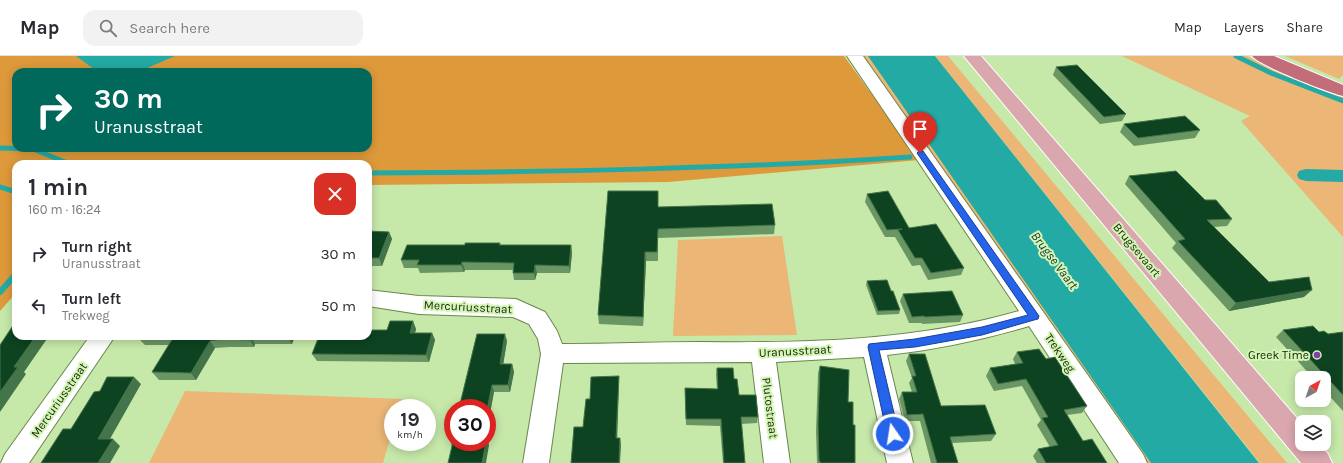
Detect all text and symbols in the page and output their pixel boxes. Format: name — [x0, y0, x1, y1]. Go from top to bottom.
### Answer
search box — [83, 10, 363, 46]
text: Map — [20, 17, 59, 39]
icon: search — [97, 17, 119, 39]
text: Search here — [129, 19, 210, 37]
text: Map — [1174, 19, 1202, 36]
text: Layers — [1224, 19, 1264, 36]
text: Share — [1286, 19, 1323, 36]
text: 30 m — [94, 82, 163, 115]
icon: right — [28, 84, 80, 136]
pin — [903, 112, 937, 153]
text: Uranusstraat — [94, 116, 203, 138]
icon: arrive — [909, 118, 931, 140]
text: 1 min — [28, 173, 88, 201]
button: close — [314, 173, 356, 215]
text: 160 m · 16:24 — [28, 202, 101, 217]
street label: Brugsevaart — [1110, 220, 1164, 280]
water label: Brugse Vaart — [1028, 228, 1082, 293]
text: Turn right — [62, 238, 132, 256]
icon: right — [28, 243, 50, 265]
text: 30 m — [321, 245, 356, 263]
text: Uranusstraat — [62, 256, 141, 271]
text: Turn left — [62, 290, 121, 308]
icon: left — [28, 295, 50, 317]
text: 50 m — [321, 297, 356, 315]
street label: Mercuriusstraat — [423, 298, 513, 316]
text: Trekweg — [62, 308, 110, 323]
street label: Trekweg — [1042, 331, 1078, 375]
street label: Uranusstraat — [758, 342, 832, 360]
place label: Greek Time — [1248, 348, 1309, 362]
marker: Greek Time — [1312, 350, 1322, 360]
street label: Mercuriusstraat — [28, 359, 90, 440]
north arrow — [1295, 371, 1331, 407]
map controls — [1295, 371, 1331, 451]
street label: Plutostraat — [759, 377, 781, 440]
speed limit sign: 30 — [444, 399, 496, 451]
text: 19 — [400, 408, 420, 431]
position arrow — [872, 413, 914, 455]
button: layers — [1295, 415, 1331, 451]
text: km/h — [397, 429, 423, 441]

